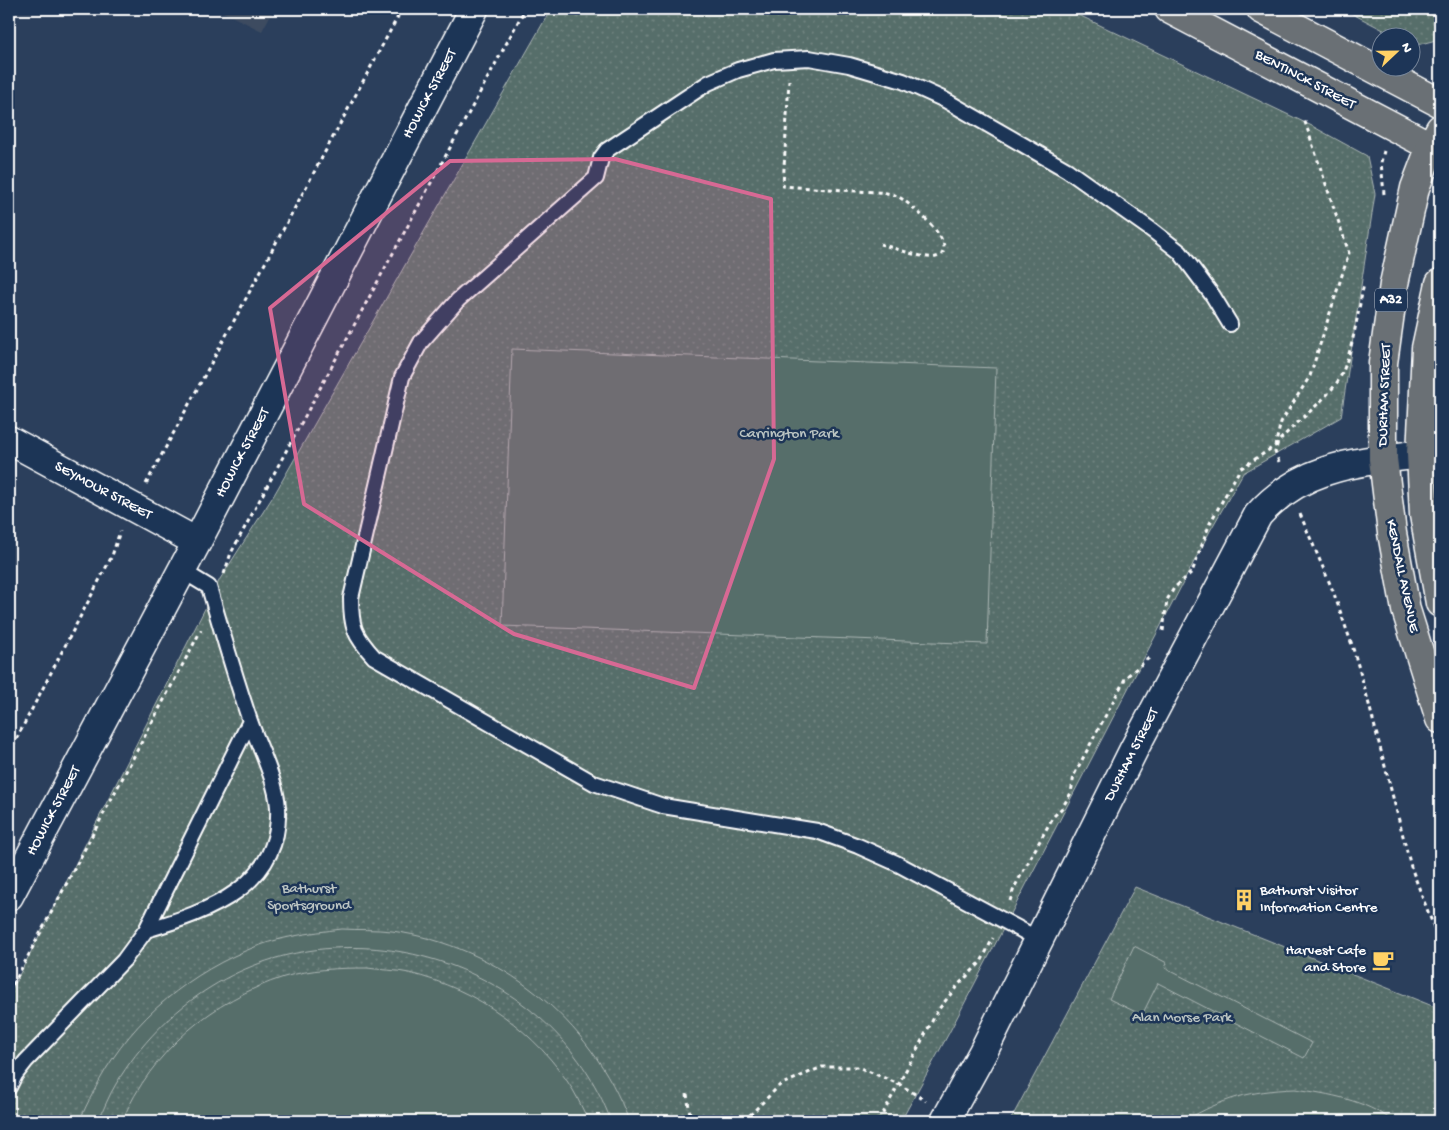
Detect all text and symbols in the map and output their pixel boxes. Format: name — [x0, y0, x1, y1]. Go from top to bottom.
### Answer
north arrow — [1372, 28, 1422, 78]
text: N — [1396, 41, 1415, 55]
street label: HOWICK STREET — [399, 45, 462, 142]
street label: BENTINCK STREET — [1251, 46, 1359, 115]
road number: A32 — [1375, 288, 1407, 312]
street label: DURHAM STREET — [1374, 342, 1396, 448]
street label: HOWICK STREET — [212, 404, 275, 501]
park label: Carrington Park — [739, 425, 840, 443]
street label: SEYMOUR STREET — [51, 458, 156, 525]
street label: KENDALL AVENUE — [1381, 518, 1423, 635]
street label: DURHAM STREET — [1100, 704, 1164, 806]
street label: HOWICK STREET — [23, 762, 86, 859]
park label: Bathurst Sportsground — [267, 880, 352, 915]
place label: Bathurst Visitor Information Centre — [1259, 882, 1378, 917]
building icon: Bathurst Visitor Information Centre — [1231, 887, 1257, 913]
place label: Harvest Cafe and Store — [1285, 942, 1366, 977]
cafe icon: Harvest Cafe and Store — [1370, 947, 1396, 973]
park label: Alan Morse Park — [1132, 1009, 1233, 1027]

